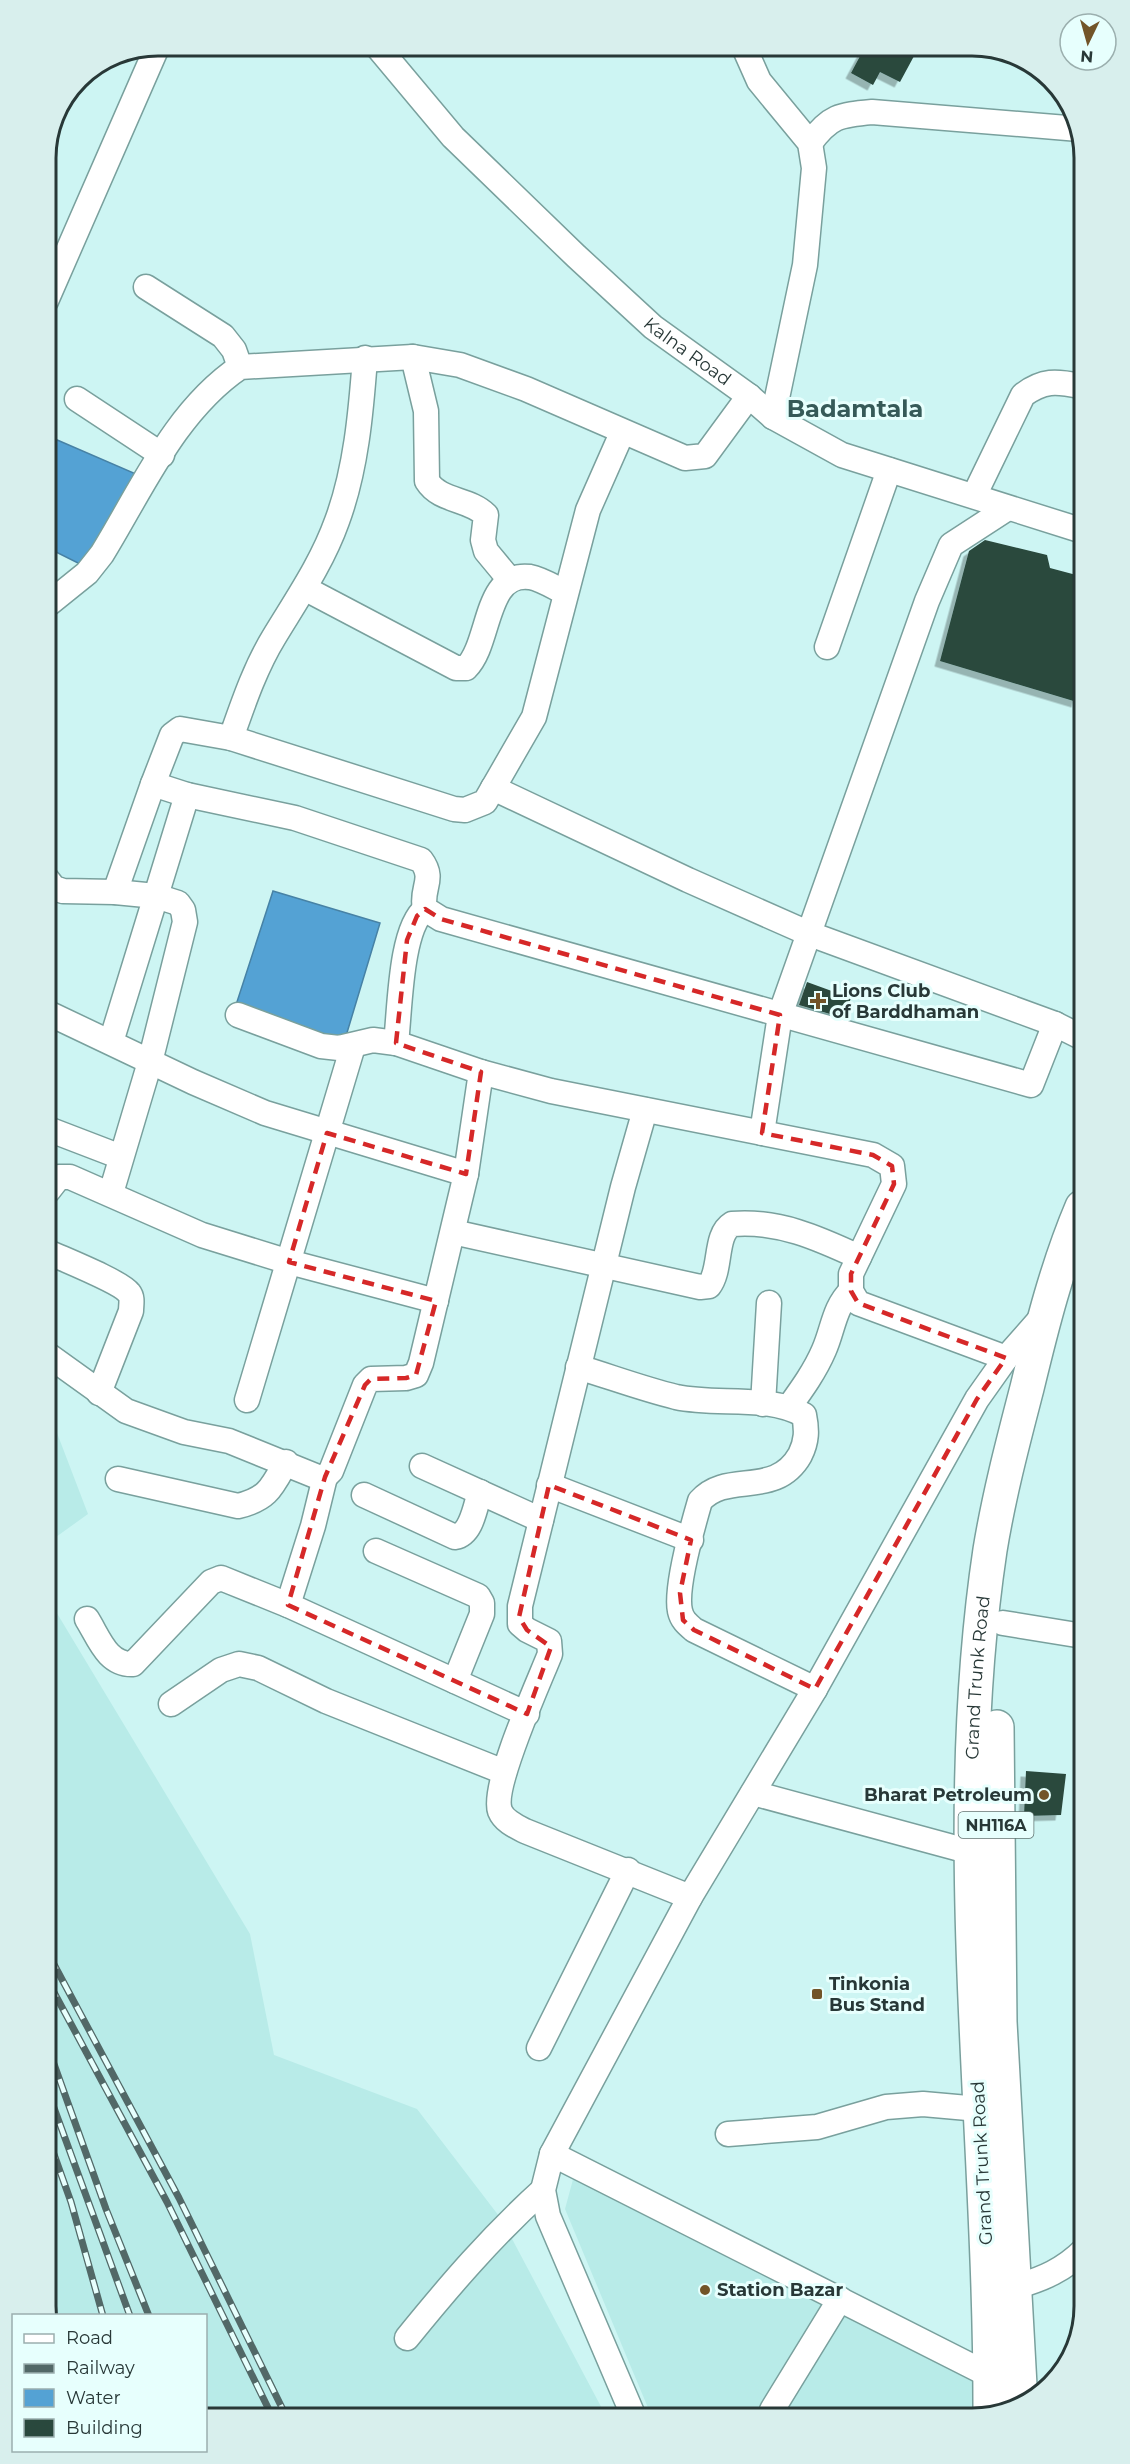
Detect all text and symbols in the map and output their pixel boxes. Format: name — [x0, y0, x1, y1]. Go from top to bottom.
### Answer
north arrow — [1058, 12, 1118, 72]
text: N — [1079, 46, 1094, 66]
street label: Kalna Road — [639, 313, 735, 390]
district label: Badamtala — [787, 394, 923, 423]
place label: Lions Club of Barddhaman — [832, 980, 979, 1023]
marker: Lions Club of Barddhaman — [809, 992, 827, 1010]
street label: Grand Trunk Road — [961, 1594, 995, 1760]
place label: Bharat Petroleum — [864, 1784, 1032, 1806]
marker: Bharat Petroleum — [1037, 1788, 1051, 1802]
road number: NH116A — [958, 1812, 1034, 1838]
place label: Tinkonia Bus Stand — [829, 1973, 925, 2016]
marker: Tinkonia Bus Stand — [810, 1987, 824, 2001]
street label: Grand Trunk Road — [967, 2080, 997, 2246]
place label: Station Bazar — [717, 2279, 843, 2301]
marker: Station Bazar — [698, 2283, 712, 2297]
legend — [12, 2314, 207, 2452]
text: Road — [66, 2327, 113, 2349]
text: Railway — [66, 2357, 135, 2379]
text: Water — [66, 2387, 121, 2409]
text: Building — [66, 2417, 143, 2439]

